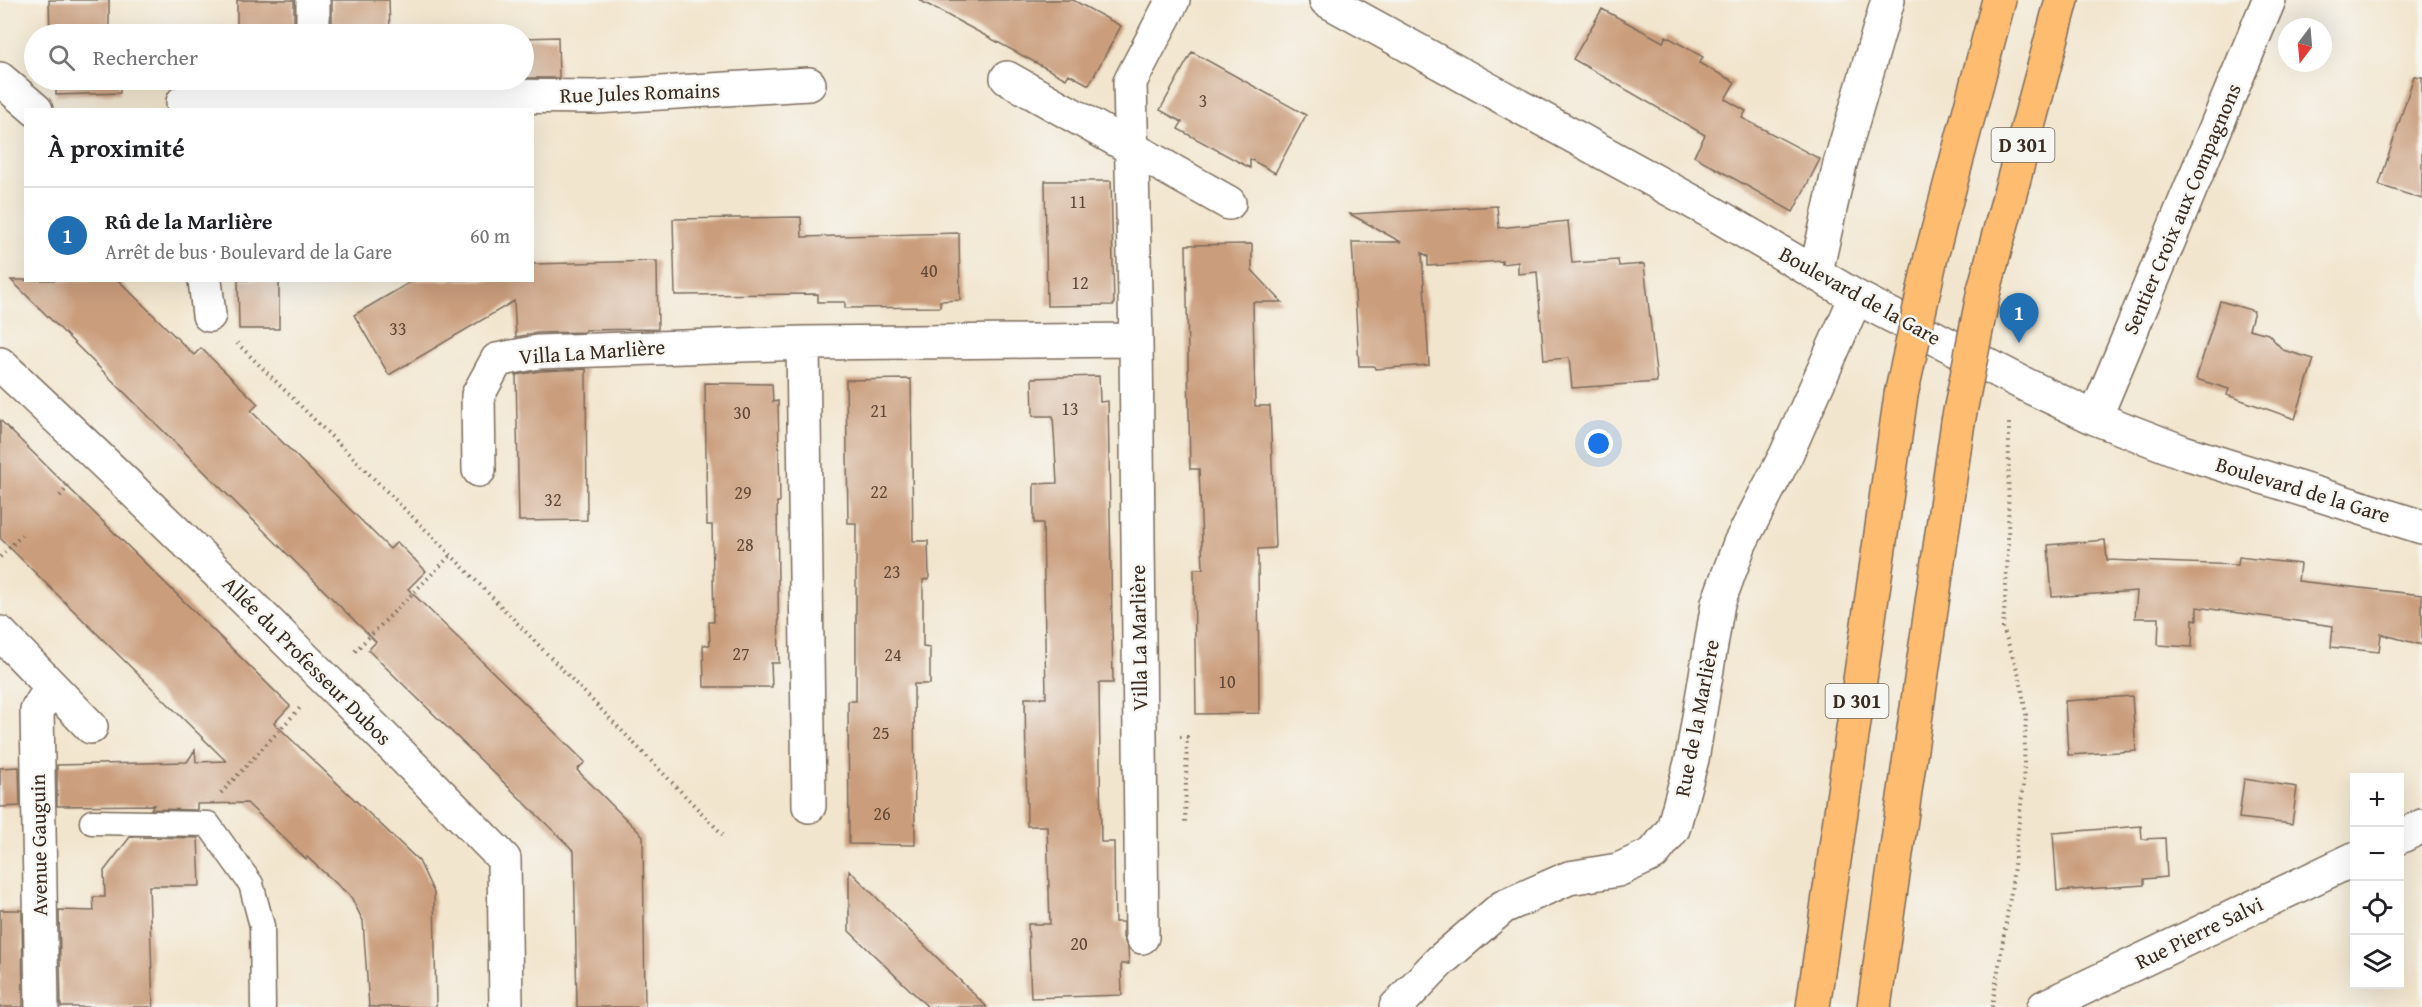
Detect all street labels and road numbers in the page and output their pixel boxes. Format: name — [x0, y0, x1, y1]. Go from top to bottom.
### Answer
street label: Rue Jules Romains — [559, 74, 721, 111]
street label: Sentier Croix aux Compagnons — [2114, 78, 2249, 339]
road number: D 301 — [1992, 128, 2054, 162]
street label: Boulevard de la Gare — [1774, 238, 1947, 353]
street label: Villa La Marlière — [518, 331, 666, 372]
street label: Boulevard de la Gare — [2212, 448, 2394, 531]
street label: Villa La Marlière — [1122, 564, 1155, 711]
street label: Allée du Professeur Dubos — [216, 569, 399, 752]
street label: Rue de la Marlière — [1666, 636, 1727, 799]
road number: D 301 — [1826, 684, 1888, 718]
street label: Avenue Gauguin — [22, 773, 55, 916]
street label: Rue Pierre Salvi — [2130, 888, 2268, 977]

